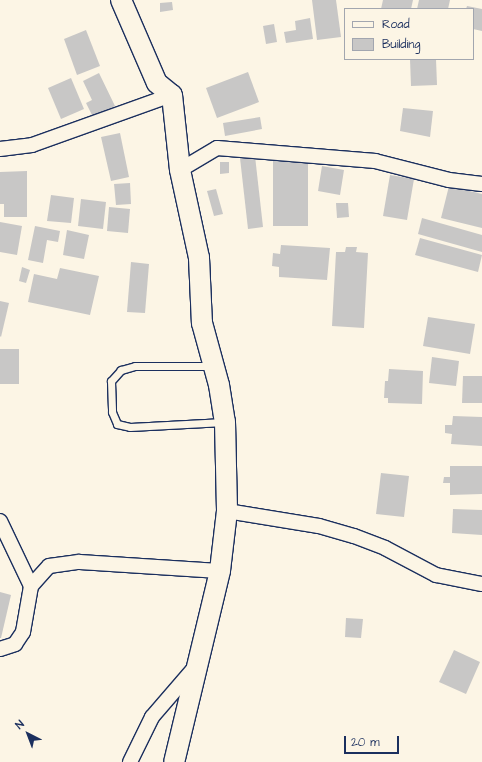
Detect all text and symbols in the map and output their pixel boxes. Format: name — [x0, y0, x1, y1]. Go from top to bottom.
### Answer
legend — [344, 8, 474, 60]
text: Road — [382, 16, 410, 33]
text: Building — [382, 36, 420, 53]
north arrow — [8, 714, 48, 754]
text: N — [12, 717, 27, 733]
scale bar — [346, 728, 401, 754]
text: 20 m — [351, 734, 380, 751]

